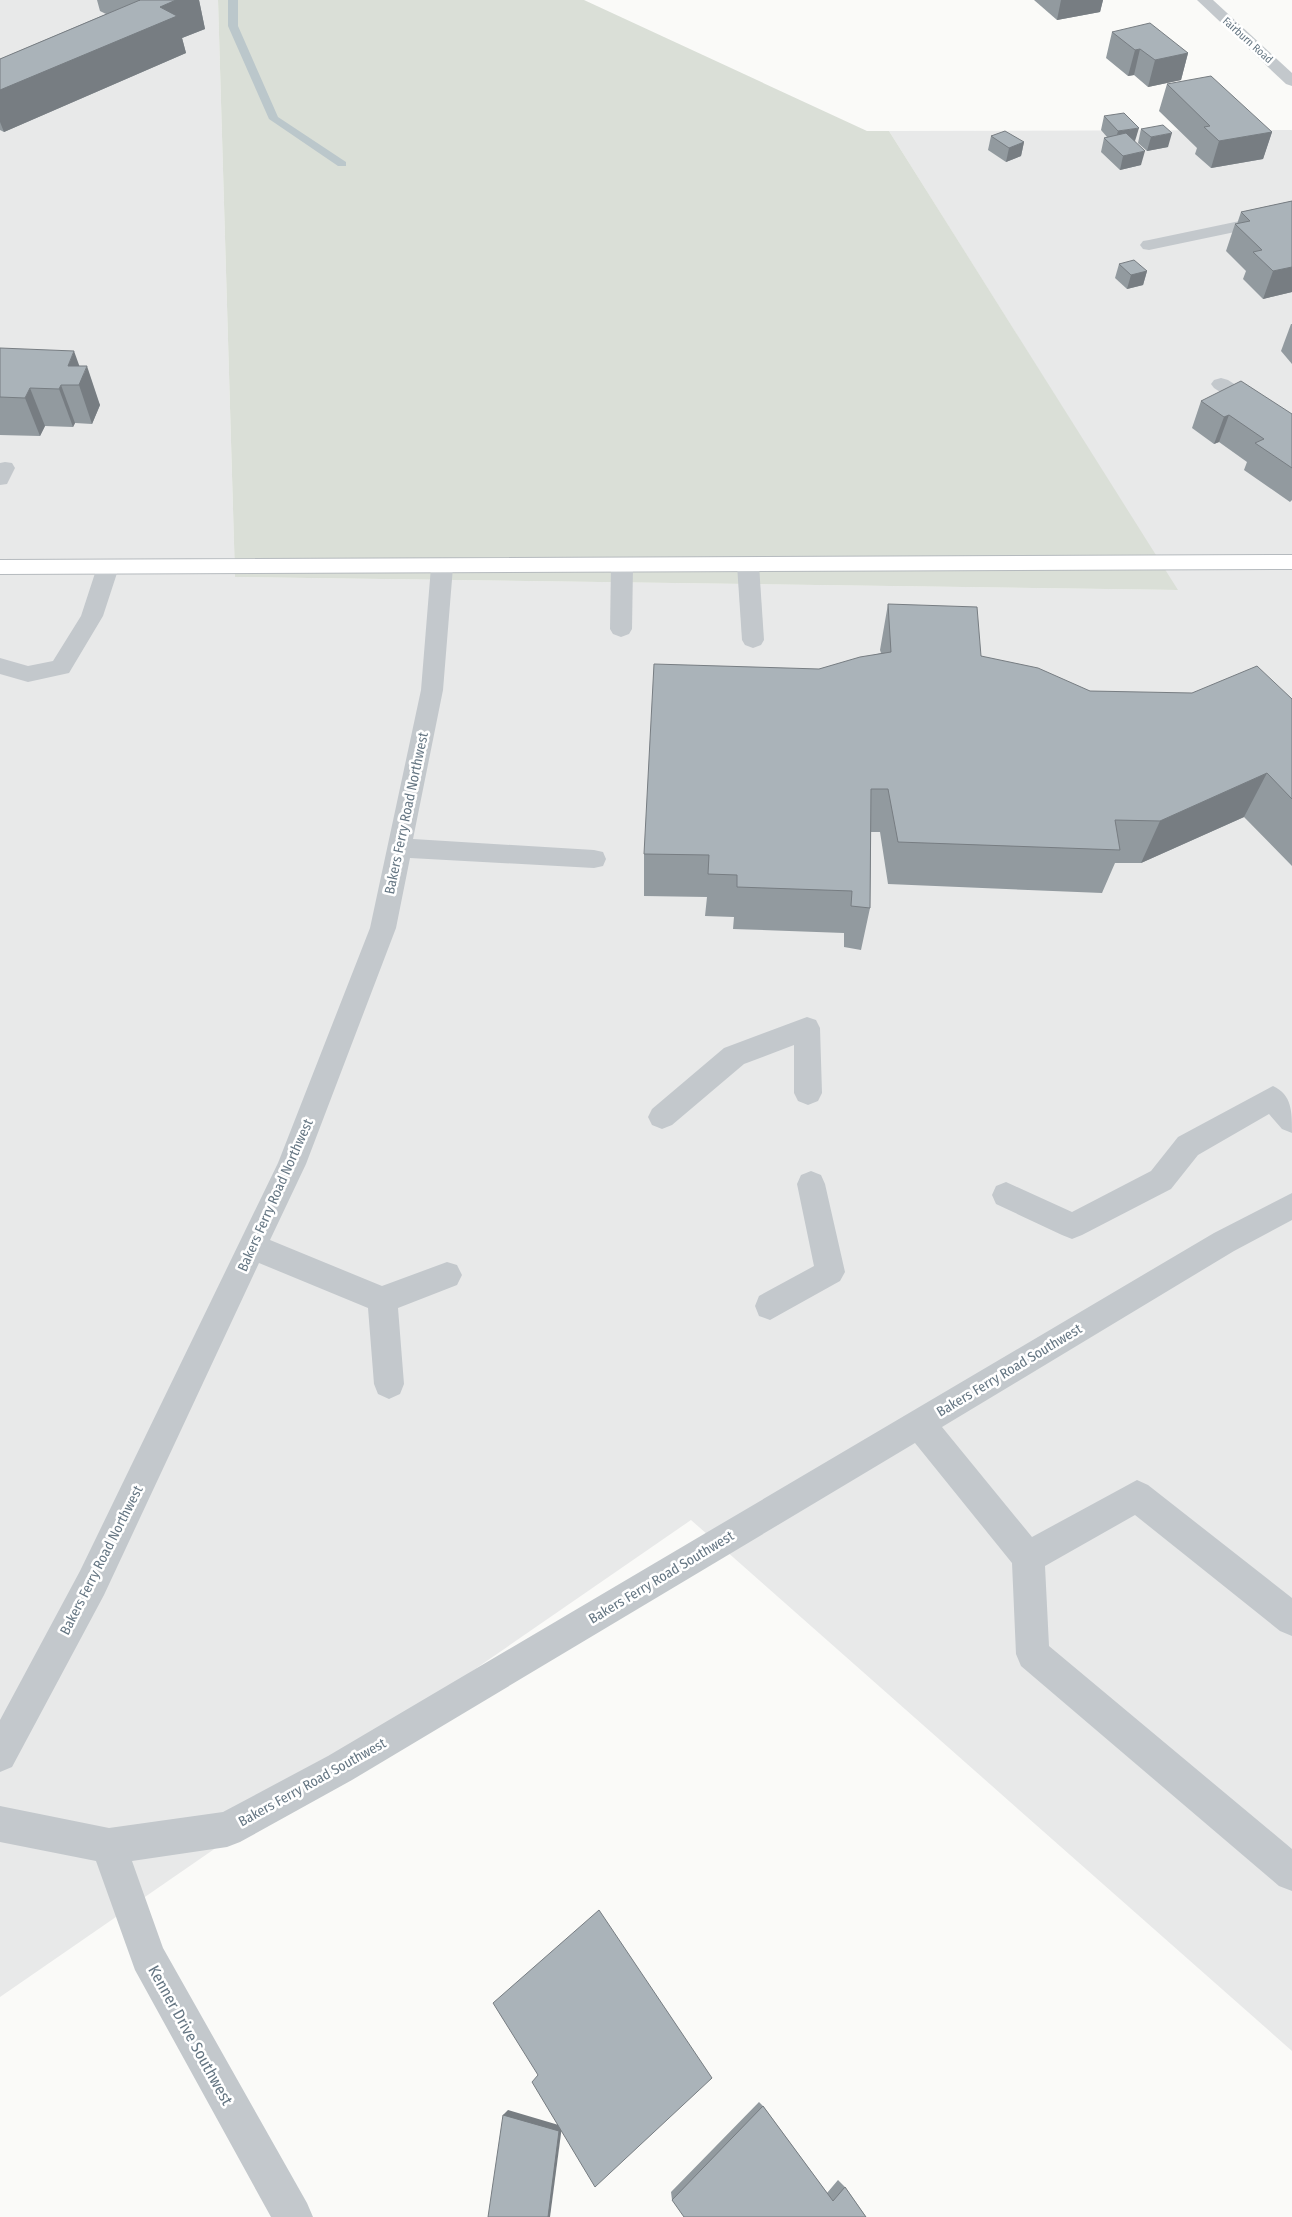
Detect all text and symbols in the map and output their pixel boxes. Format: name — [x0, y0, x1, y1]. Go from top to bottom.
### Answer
street label: Fairburn Road — [1220, 15, 1275, 66]
street label: Bakers Ferry Road Northwest — [381, 730, 432, 896]
street label: Bakers Ferry Road Northwest — [234, 1116, 317, 1274]
street label: Bakers Ferry Road Southwest — [934, 1320, 1085, 1421]
street label: Bakers Ferry Road Northwest — [56, 1482, 147, 1638]
street label: Bakers Ferry Road Southwest — [586, 1527, 737, 1628]
street label: Bakers Ferry Road Southwest — [235, 1735, 389, 1830]
street label: Kenner Drive Southwest — [144, 1962, 237, 2109]

